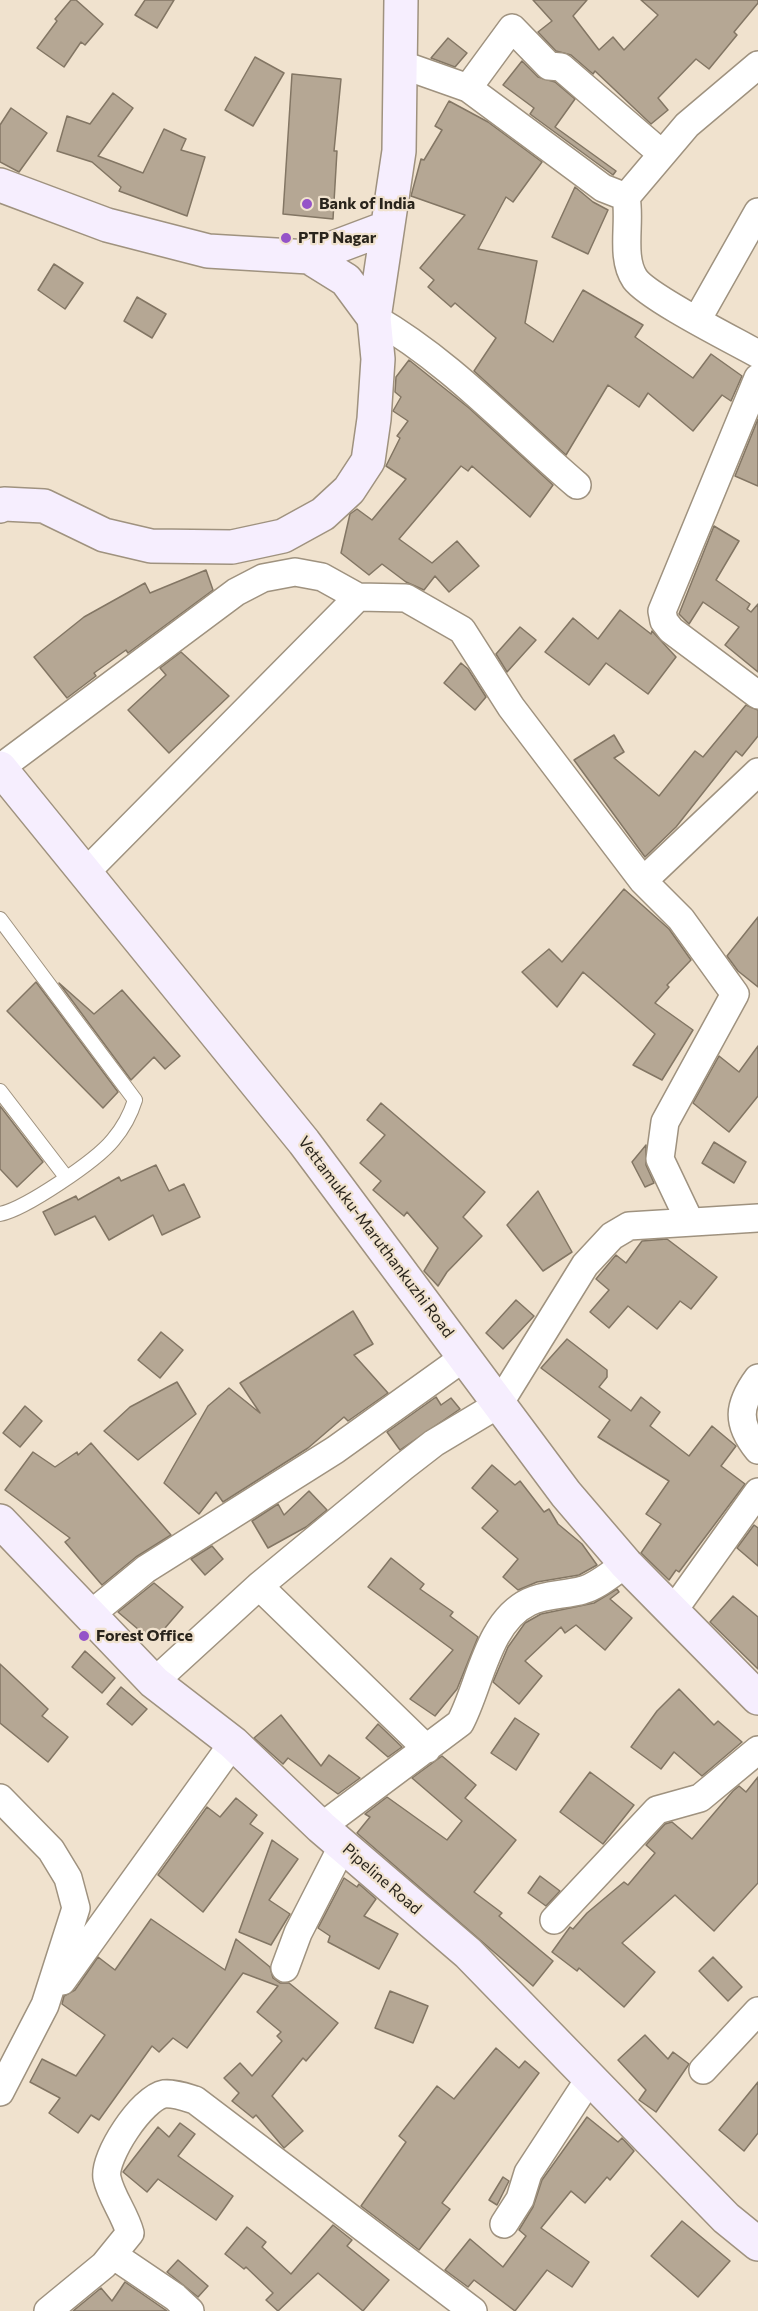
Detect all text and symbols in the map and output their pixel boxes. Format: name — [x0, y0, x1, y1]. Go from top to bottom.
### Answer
place label: Bank of India — [319, 194, 415, 214]
marker: Bank of India — [300, 197, 314, 211]
place label: PTP Nagar — [298, 228, 376, 248]
marker: PTP Nagar — [279, 231, 293, 245]
street label: Vettamukku-Maruthankuzhi Road — [294, 1133, 458, 1341]
place label: Forest Office — [96, 1626, 193, 1646]
marker: Forest Office — [77, 1629, 91, 1643]
street label: Pipeline Road — [339, 1840, 425, 1918]

